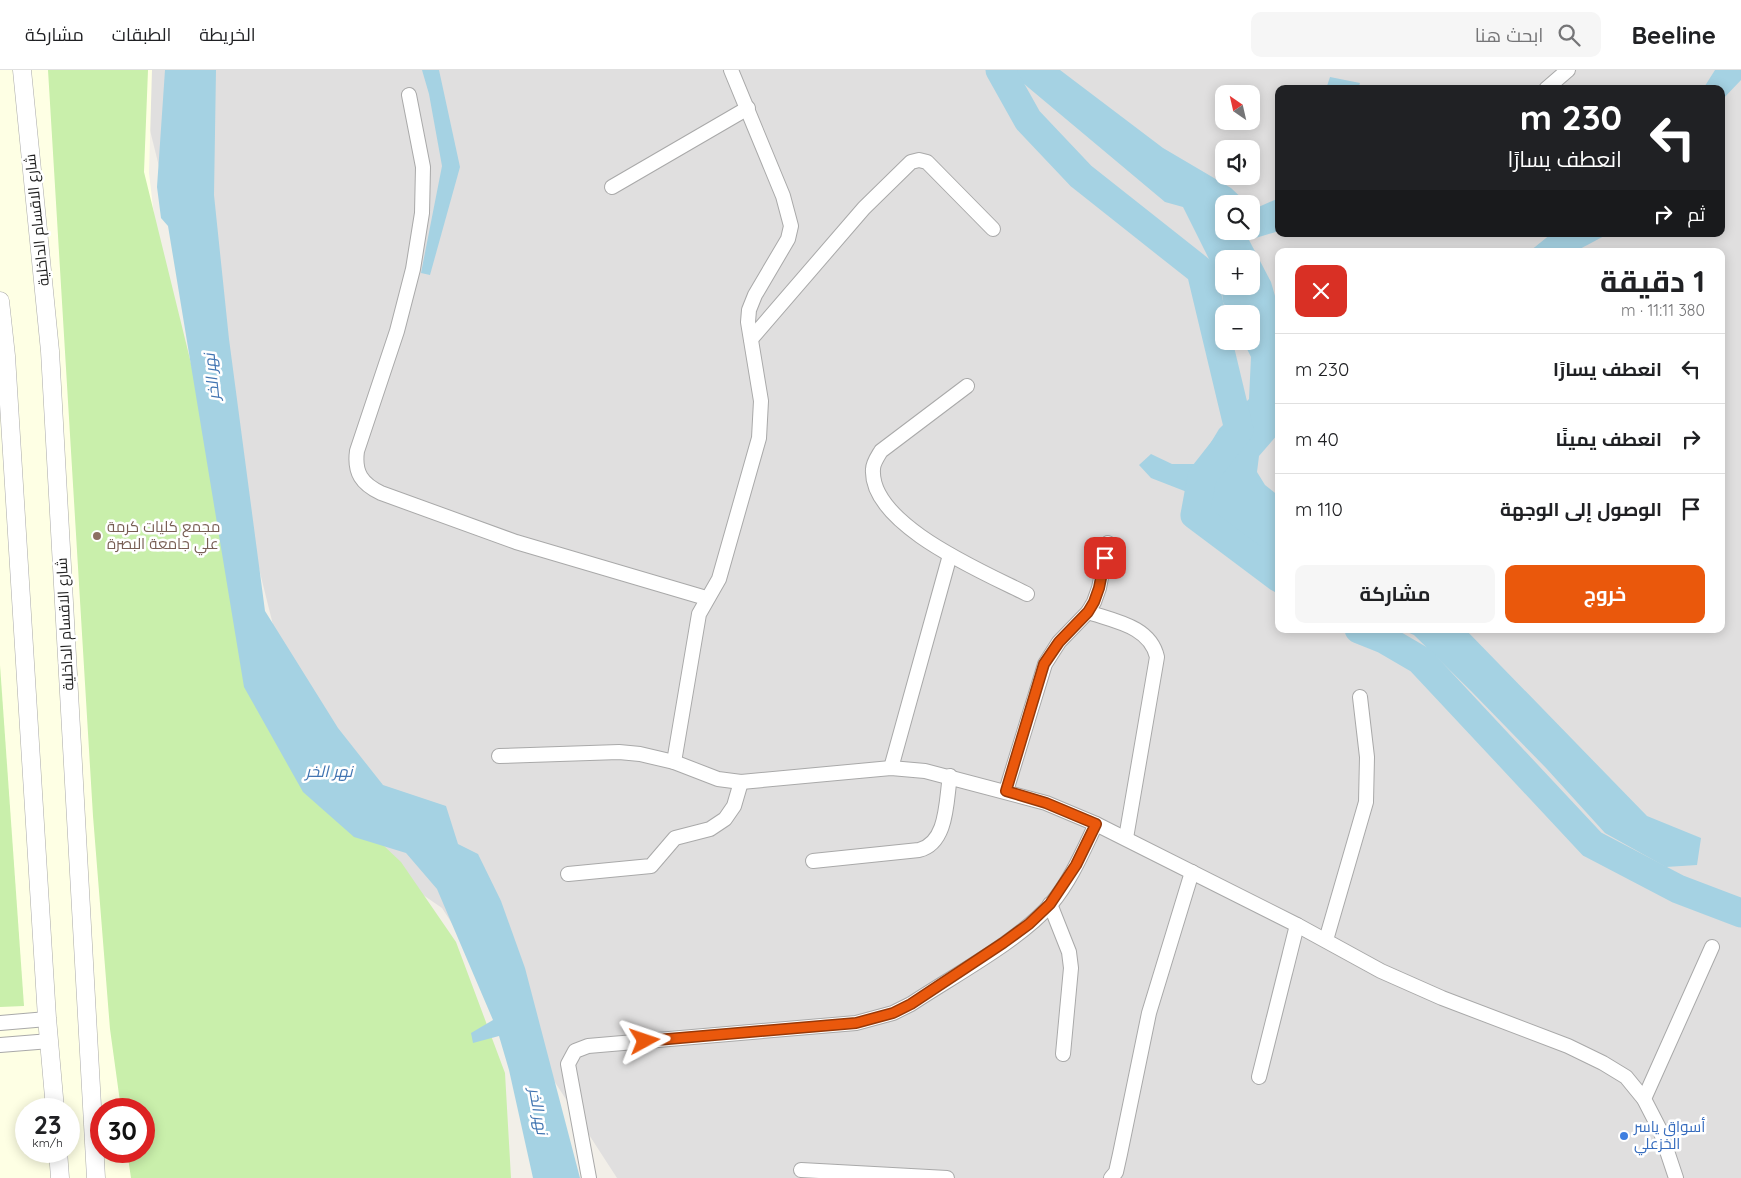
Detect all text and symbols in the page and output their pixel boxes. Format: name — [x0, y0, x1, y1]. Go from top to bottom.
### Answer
search box — [1251, 12, 1601, 57]
text: Beeline — [1631, 20, 1716, 50]
icon: search — [1555, 21, 1583, 49]
text: مشاركة — [25, 23, 84, 46]
text: الطبقات — [112, 23, 171, 46]
text: الخريطة — [199, 23, 256, 46]
text: ابحث هنا — [1475, 23, 1543, 47]
north arrow — [1215, 85, 1260, 130]
map controls — [1215, 85, 1260, 350]
text: 230 m — [1520, 95, 1622, 139]
icon: left — [1640, 105, 1705, 170]
button: sound — [1215, 140, 1260, 185]
text: انعطف يسارًا — [1508, 145, 1622, 173]
street label: شارع الاقسام الداخلية — [20, 153, 55, 287]
button: search — [1215, 195, 1260, 240]
icon: right — [1649, 200, 1677, 228]
text: ثم — [1687, 202, 1705, 226]
button: + — [1215, 250, 1260, 295]
text: 1 دقيقة — [1600, 262, 1705, 300]
button: close — [1295, 265, 1347, 317]
text: 380 m · 11:11 — [1621, 300, 1705, 320]
button: − — [1215, 305, 1260, 350]
water label: نهر الخر — [198, 351, 224, 403]
icon: left — [1677, 355, 1705, 383]
text: 230 m — [1295, 357, 1349, 381]
text: انعطف يسارًا — [1553, 357, 1662, 381]
icon: right — [1677, 425, 1705, 453]
text: 40 m — [1295, 427, 1339, 451]
text: انعطف يمينًا — [1555, 427, 1662, 451]
icon: arrive — [1677, 495, 1705, 523]
text: 110 m — [1295, 497, 1343, 521]
text: الوصول إلى الوجهة — [1500, 497, 1662, 521]
place label: مجمع كليات كرمة علي جامعة البصرة — [107, 517, 220, 556]
marker: مجمع كليات كرمة علي جامعة البصرة — [91, 530, 103, 542]
pin — [1084, 537, 1126, 579]
icon: arrive — [1091, 544, 1119, 572]
street label: شارع الاقسام الداخلية — [52, 557, 79, 691]
button: مشاركة — [1295, 565, 1495, 623]
button: خروج — [1505, 565, 1705, 623]
water label: نهر الخر — [303, 761, 354, 781]
position arrow — [618, 1014, 670, 1066]
water label: نهر الخر — [525, 1084, 553, 1138]
speed limit sign: 30 — [90, 1098, 155, 1163]
text: 23 — [34, 1109, 61, 1140]
place label: أسواق ياسر الخزعلي — [1633, 1117, 1705, 1156]
marker: أسواق ياسر الخزعلي — [1618, 1130, 1630, 1142]
text: km/h — [32, 1135, 63, 1150]

